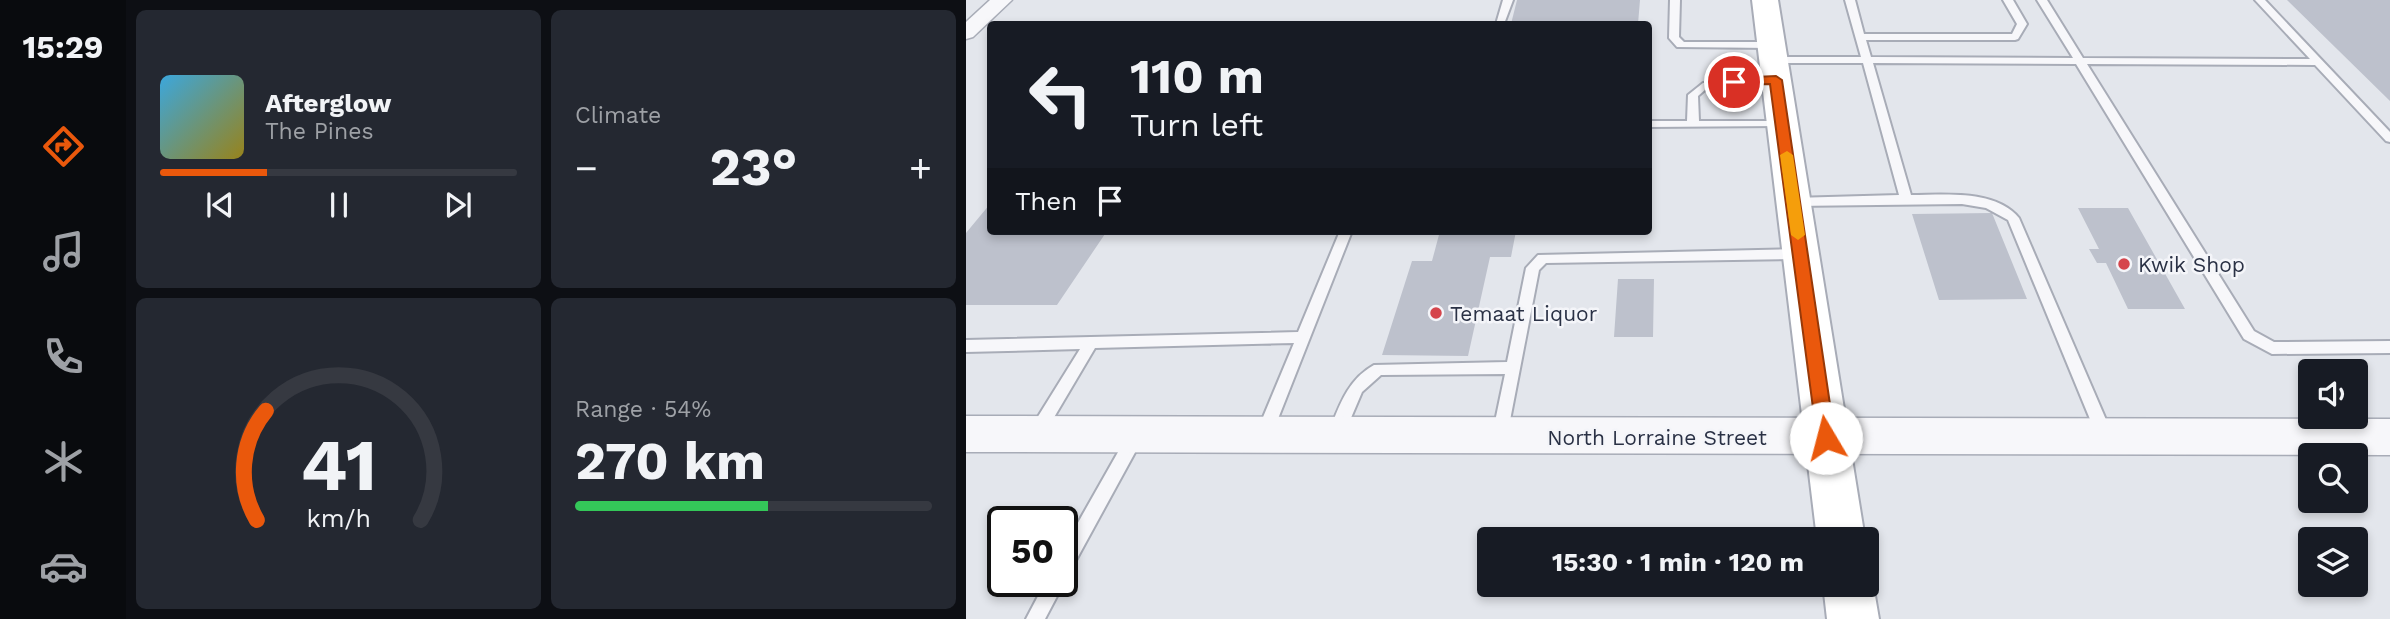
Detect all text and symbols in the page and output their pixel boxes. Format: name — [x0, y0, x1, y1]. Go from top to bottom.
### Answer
text: 15:29 — [23, 28, 103, 66]
text: 110 m — [1130, 47, 1264, 105]
icon: left — [1015, 49, 1106, 140]
pin — [1704, 52, 1764, 112]
icon: arrive — [1715, 63, 1753, 101]
text: Afterglow — [265, 88, 391, 118]
text: Climate — [575, 102, 661, 129]
text: Turn left — [1130, 106, 1263, 144]
text: The Pines — [265, 118, 374, 145]
icon: directions — [39, 122, 88, 171]
text: 23° — [710, 137, 797, 198]
text: − — [575, 146, 598, 190]
text: + — [909, 146, 932, 190]
icon: arrive — [1091, 182, 1129, 220]
icon: previous — [201, 186, 239, 224]
icon: pause — [320, 186, 358, 224]
icon: next — [439, 186, 477, 224]
text: Then — [1015, 186, 1077, 216]
icon: music — [39, 227, 88, 276]
place label: Kwik Shop — [2138, 252, 2245, 277]
marker: Kwik Shop — [2116, 256, 2132, 272]
place label: Temaat Liquor — [1450, 301, 1598, 326]
marker: Temaat Liquor — [1428, 305, 1444, 321]
icon: phone — [39, 332, 88, 381]
map controls — [2298, 359, 2368, 597]
button: sound — [2298, 359, 2368, 429]
text: Range · 54% — [575, 396, 711, 423]
position arrow — [1789, 401, 1863, 475]
text: 41 — [300, 422, 377, 508]
street label: North Lorraine Street — [1547, 425, 1767, 450]
text: 270 km — [575, 431, 765, 492]
icon: climate — [39, 437, 88, 486]
button: search — [2298, 443, 2368, 513]
text: km/h — [306, 503, 371, 532]
speed limit sign: 50 — [987, 506, 1078, 597]
button: layers — [2298, 527, 2368, 597]
icon: car — [39, 542, 88, 591]
text: 15:30 · 1 min · 120 m — [1552, 547, 1804, 577]

